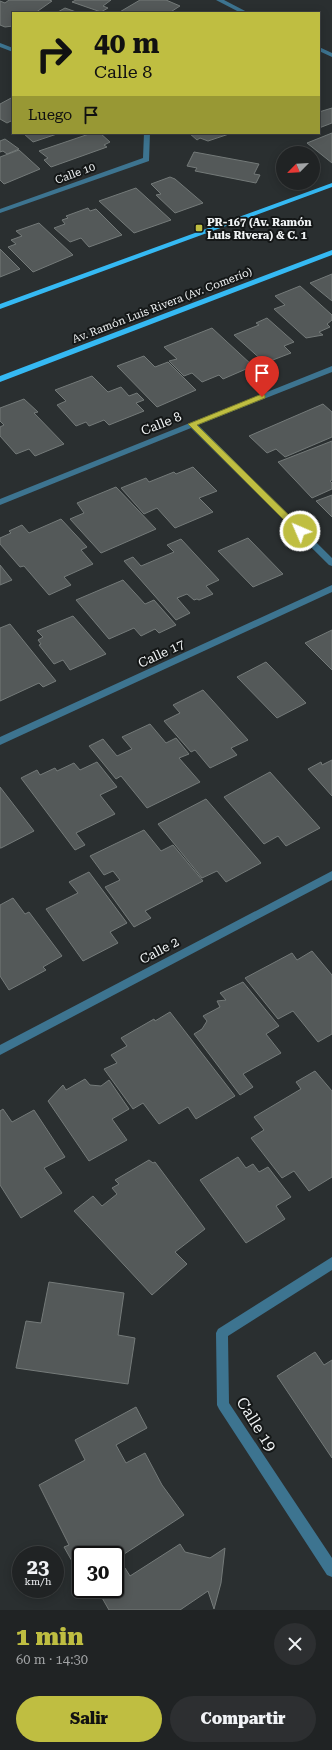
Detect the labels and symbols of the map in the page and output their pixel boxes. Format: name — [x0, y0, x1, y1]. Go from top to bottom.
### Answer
north arrow — [276, 146, 320, 190]
street label: Calle 10 — [53, 160, 97, 187]
place label: PR-167 (Av. Ramón Luis Rivera) & C. 1 — [207, 216, 312, 242]
marker: PR-167 (Av. Ramón Luis Rivera) & C. 1 — [194, 223, 204, 233]
street label: Av. Ramón Luis Rivera (Av. Comerío) — [70, 265, 254, 346]
pin — [245, 356, 279, 397]
street label: Calle 8 — [139, 409, 184, 438]
position arrow — [279, 510, 321, 552]
street label: Calle 17 — [136, 636, 187, 671]
street label: Calle 2 — [137, 934, 181, 967]
street label: Calle 19 — [232, 1393, 281, 1455]
speed limit sign: 30 — [72, 1546, 124, 1598]

